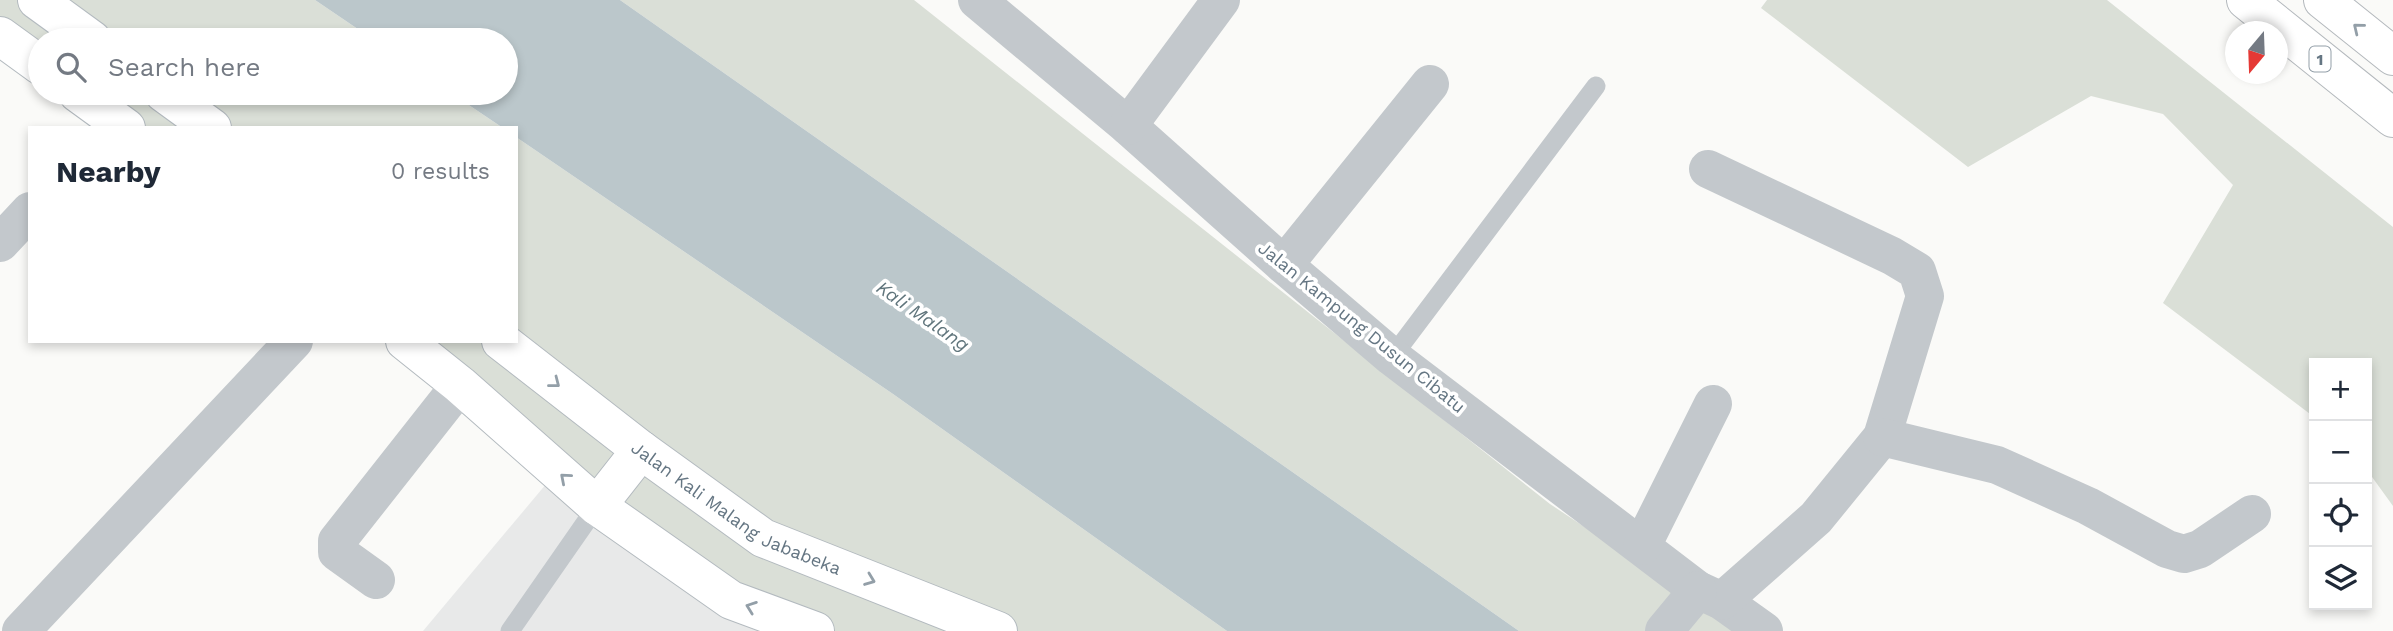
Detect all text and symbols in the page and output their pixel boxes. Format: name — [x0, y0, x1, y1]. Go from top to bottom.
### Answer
north arrow — [2225, 21, 2288, 84]
one-way arrow — [2353, 24, 2366, 36]
search box — [28, 28, 518, 105]
road number: 1 — [2310, 46, 2330, 72]
icon: search — [52, 48, 90, 86]
text: Search here — [108, 52, 260, 82]
text: Nearby — [56, 154, 161, 189]
text: 0 results — [391, 158, 490, 185]
street label: Jalan Kampung Dusun Cibatu — [1254, 237, 1470, 417]
water label: Kali Malang — [872, 276, 974, 357]
map controls — [2309, 358, 2372, 610]
button: + — [2309, 358, 2372, 421]
one-way arrow — [547, 375, 560, 388]
button: − — [2309, 421, 2372, 484]
street label: Jalan Kali Malang Jababeka — [628, 436, 844, 578]
one-way arrow — [561, 474, 574, 486]
button: locate — [2309, 484, 2372, 547]
button: layers — [2309, 547, 2372, 610]
one-way arrow — [864, 571, 876, 585]
one-way arrow — [746, 602, 758, 616]

